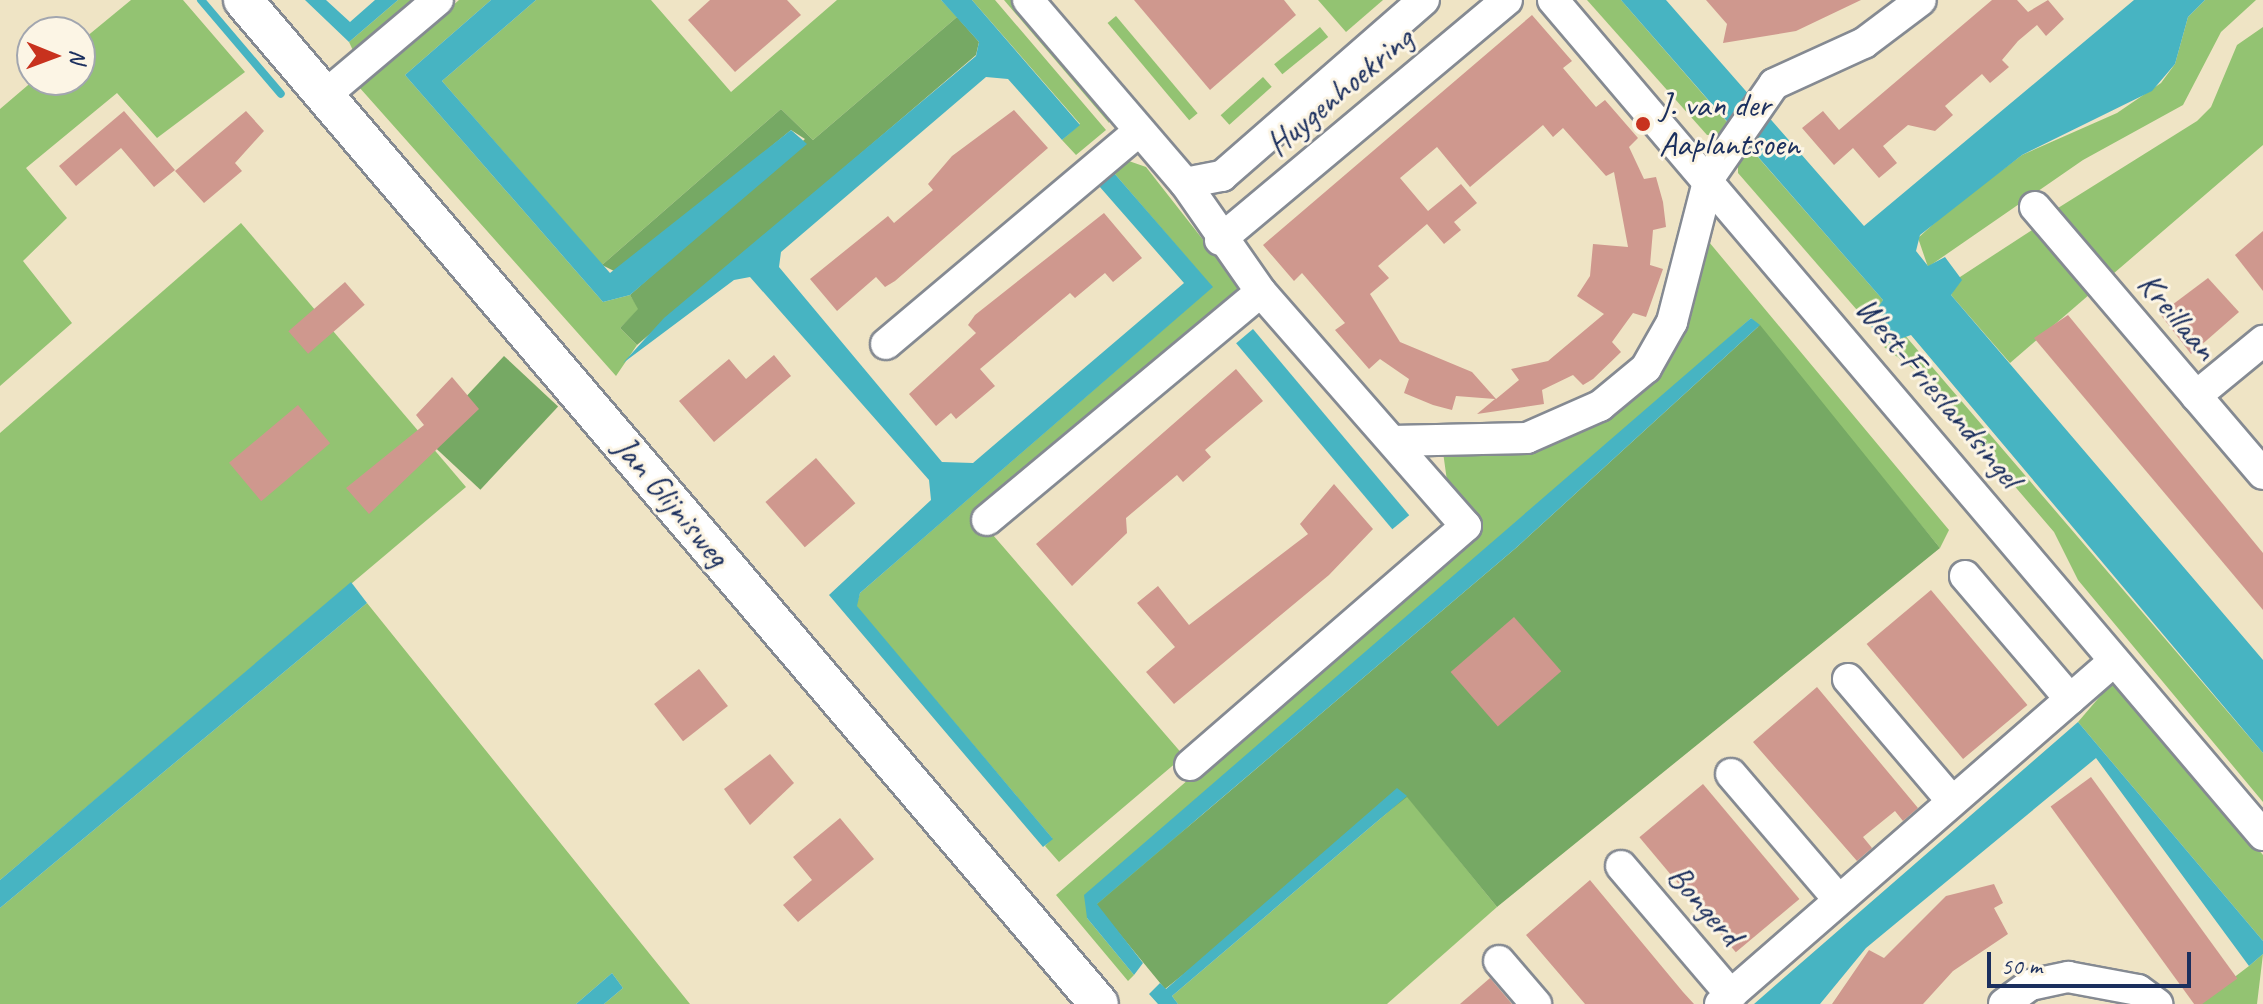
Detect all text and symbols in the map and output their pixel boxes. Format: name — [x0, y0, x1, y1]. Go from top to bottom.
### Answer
north arrow — [16, 16, 96, 96]
street label: Huygenhoekring — [1257, 18, 1421, 164]
text: N — [64, 49, 92, 63]
place label: J. van der Aaplantsoen — [1659, 84, 1800, 164]
marker: J. van der Aaplantsoen — [1634, 115, 1652, 133]
street label: Kreillaan — [2130, 264, 2226, 368]
street label: West-Frieslandsingel — [1847, 288, 2031, 496]
street label: Jan Glijnisweg — [605, 427, 739, 575]
street label: Bongerd — [1659, 856, 1751, 954]
scale bar — [1991, 936, 2195, 986]
text: 50 m — [2001, 951, 2042, 981]

